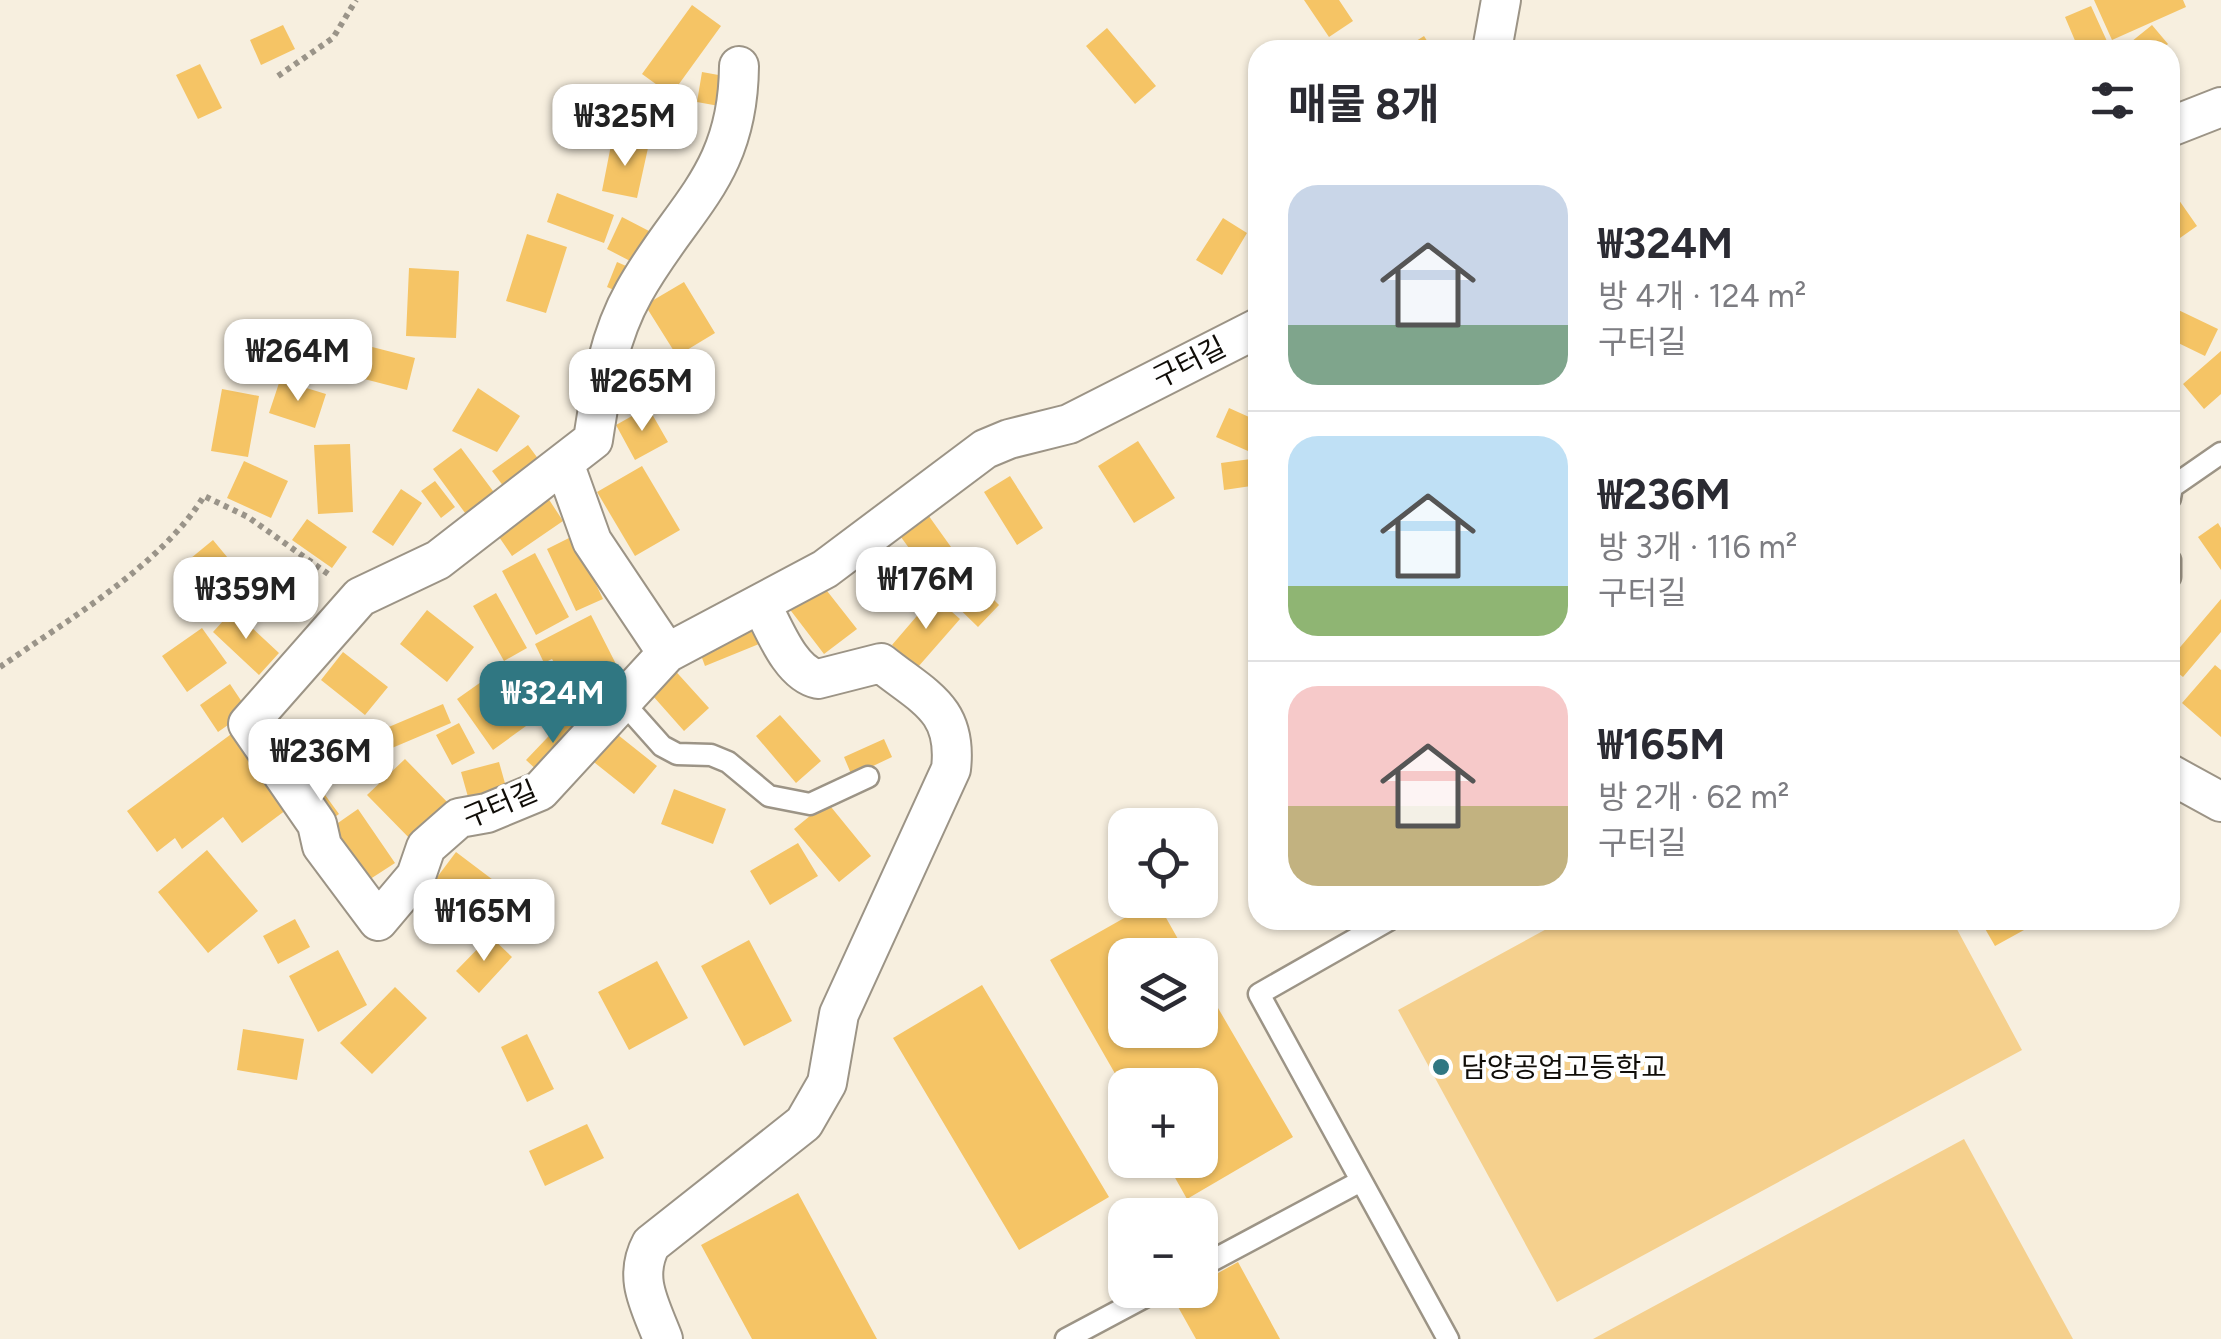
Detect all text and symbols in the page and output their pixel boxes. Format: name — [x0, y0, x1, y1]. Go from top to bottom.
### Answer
icon: filters — [2085, 73, 2140, 128]
text: 매물 8개 — [1288, 79, 1440, 130]
pin: ₩325M — [555, 84, 695, 169]
text: ₩325M — [574, 97, 676, 135]
text: ₩324M — [1598, 218, 1733, 269]
icon: home — [1368, 225, 1488, 345]
text: 방 4개 · 124 m² — [1598, 277, 1806, 315]
pin: ₩264M — [228, 319, 368, 404]
text: 구터길 — [1598, 323, 1686, 361]
street label: 구터길 — [1147, 329, 1231, 395]
text: ₩264M — [246, 332, 350, 370]
pin: ₩265M — [572, 349, 712, 434]
text: ₩265M — [591, 362, 693, 400]
text: ₩236M — [1598, 469, 1731, 520]
icon: home — [1368, 476, 1488, 596]
text: 방 3개 · 116 m² — [1598, 528, 1797, 566]
pin: ₩176M — [856, 547, 996, 632]
pin: ₩359M — [176, 557, 316, 642]
text: ₩176M — [878, 560, 974, 598]
text: ₩359M — [195, 570, 297, 608]
text: 구터길 — [1598, 574, 1686, 612]
pin: ₩324M — [483, 661, 623, 746]
text: ₩324M — [502, 674, 604, 712]
pin: ₩236M — [251, 719, 391, 804]
text: ₩165M — [1598, 719, 1725, 770]
icon: home — [1368, 726, 1488, 846]
text: ₩236M — [270, 732, 372, 770]
street label: 구터길 — [458, 773, 542, 835]
text: 방 2개 · 62 m² — [1598, 778, 1789, 816]
map controls — [1108, 808, 1218, 1308]
button: locate — [1108, 808, 1218, 918]
text: 구터길 — [1598, 824, 1686, 862]
pin: ₩165M — [414, 879, 554, 964]
text: ₩165M — [436, 892, 532, 930]
button: layers — [1108, 938, 1218, 1048]
place label: 담양공업고등학교 — [1461, 1050, 1667, 1084]
marker: 담양공업고등학교 — [1430, 1056, 1452, 1078]
button: + — [1108, 1068, 1218, 1178]
button: − — [1108, 1198, 1218, 1308]

